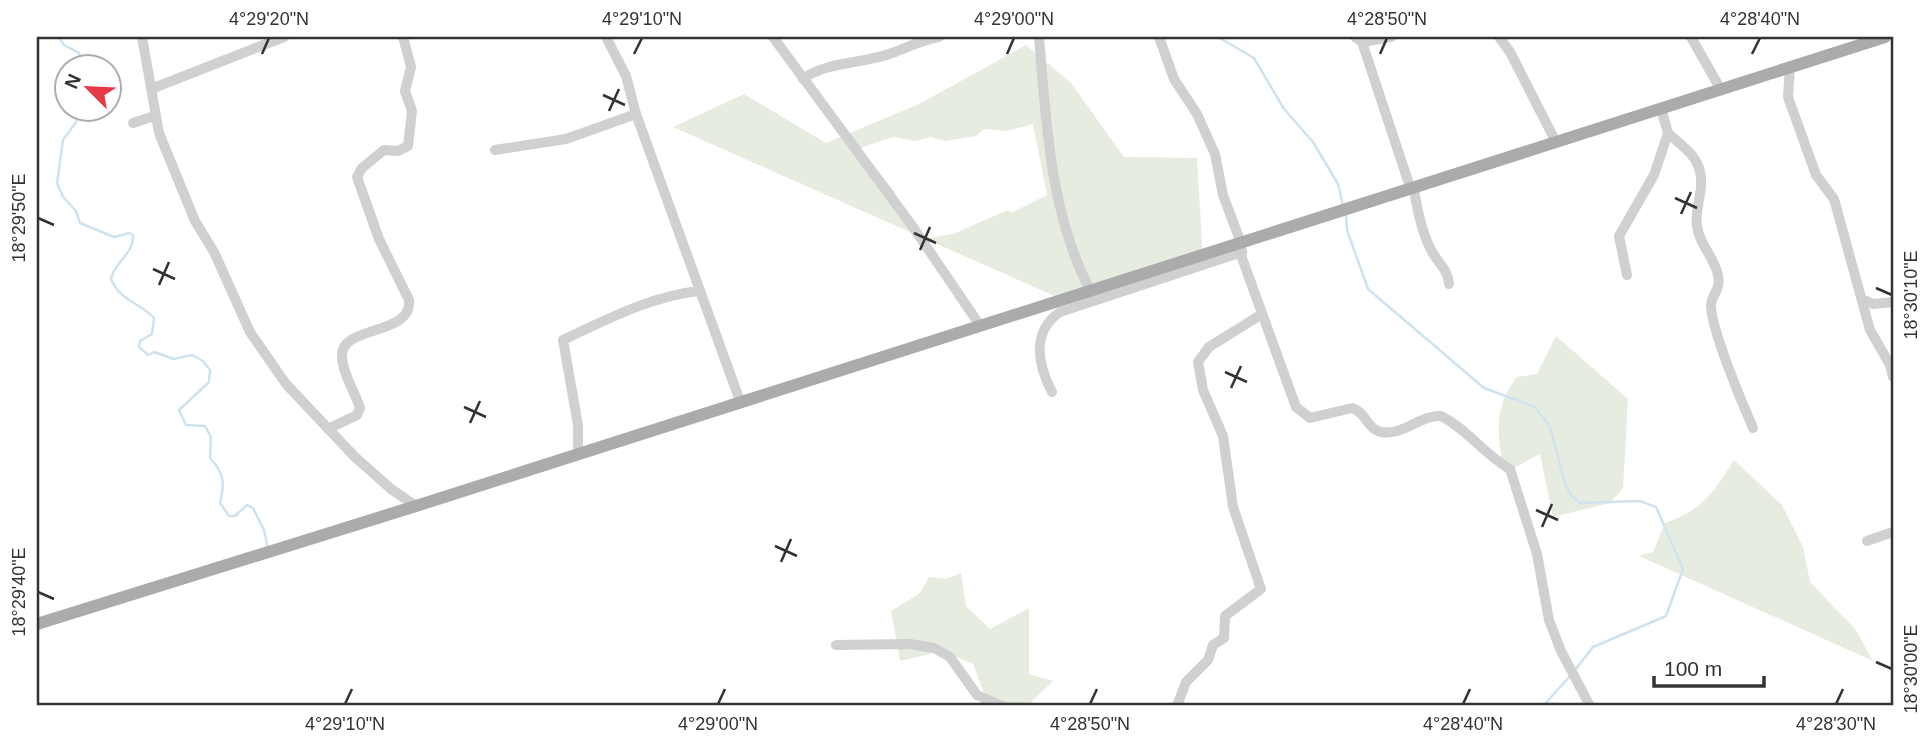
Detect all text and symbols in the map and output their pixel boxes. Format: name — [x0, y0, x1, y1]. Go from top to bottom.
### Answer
text: 4°29'20"N — [229, 9, 309, 29]
text: 4°29'10"N — [602, 9, 682, 29]
text: 4°29'00"N — [974, 9, 1054, 29]
text: 4°28'50"N — [1347, 9, 1427, 29]
text: 4°28'40"N — [1720, 9, 1800, 29]
north arrow — [52, 52, 122, 122]
text: N — [61, 71, 85, 92]
text: 18°29'50"E — [9, 173, 29, 263]
text: 18°30'10"E — [1901, 250, 1921, 340]
text: 18°29'40"E — [9, 547, 29, 637]
text: 18°30'00"E — [1901, 624, 1921, 714]
scale bar — [1654, 645, 1764, 689]
text: 100 m — [1664, 657, 1722, 680]
text: 4°29'10"N — [305, 714, 385, 734]
text: 4°29'00"N — [678, 714, 758, 734]
text: 4°28'50"N — [1050, 714, 1130, 734]
text: 4°28'40"N — [1423, 714, 1503, 734]
text: 4°28'30"N — [1796, 714, 1876, 734]

